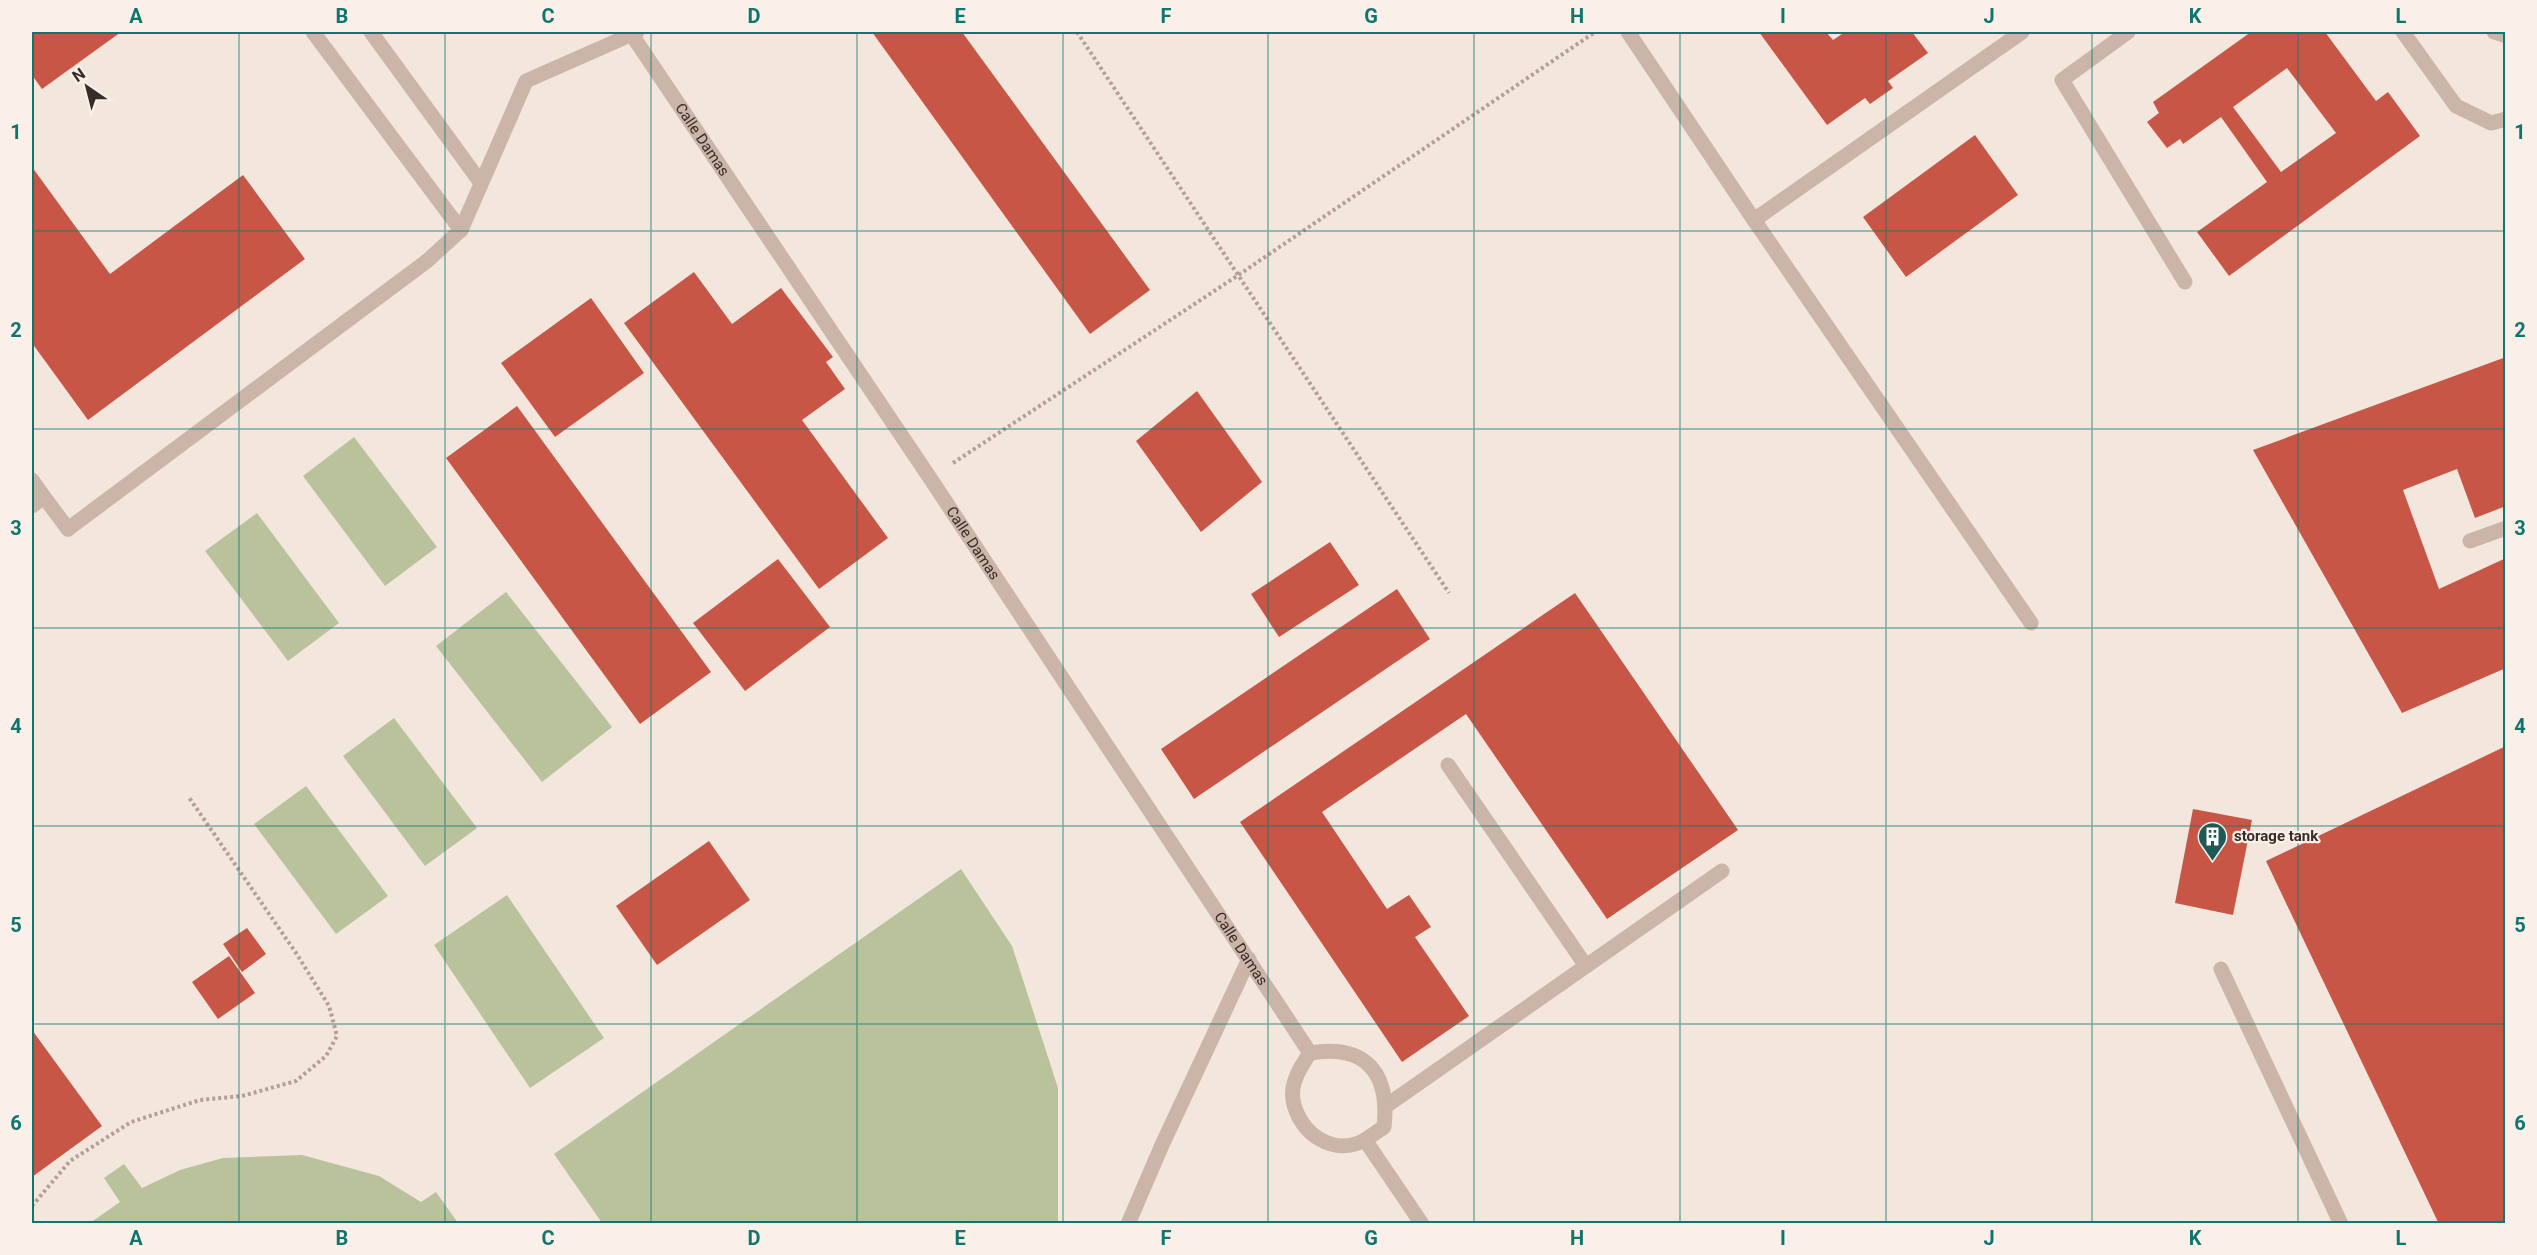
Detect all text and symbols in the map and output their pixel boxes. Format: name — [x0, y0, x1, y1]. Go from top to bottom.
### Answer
text: A — [129, 4, 143, 28]
text: B — [336, 4, 348, 28]
text: C — [541, 4, 555, 28]
text: D — [748, 4, 761, 28]
text: E — [954, 4, 966, 28]
text: F — [1161, 4, 1172, 28]
text: G — [1364, 4, 1378, 28]
text: H — [1570, 4, 1584, 28]
text: I — [1780, 4, 1786, 28]
text: J — [1983, 4, 1995, 28]
text: K — [2189, 4, 2202, 28]
text: L — [2396, 4, 2407, 28]
north arrow — [57, 57, 117, 117]
text: N — [69, 64, 89, 86]
street label: Calle Damas — [671, 100, 733, 179]
text: 1 — [10, 120, 22, 144]
text: 1 — [2514, 120, 2526, 144]
text: 2 — [10, 318, 22, 342]
text: 2 — [2514, 318, 2526, 342]
street label: Calle Damas — [942, 503, 1004, 583]
text: 3 — [10, 516, 22, 540]
text: 3 — [2514, 516, 2526, 540]
text: 4 — [10, 714, 22, 738]
text: 4 — [2514, 714, 2526, 738]
building icon: storage tank — [2197, 820, 2229, 862]
place label: storage tank — [2234, 827, 2319, 845]
street label: Calle Damas — [1210, 909, 1272, 989]
text: 5 — [10, 913, 22, 937]
text: 5 — [2514, 913, 2526, 937]
text: 6 — [10, 1111, 22, 1135]
text: 6 — [2514, 1111, 2526, 1135]
text: A — [129, 1226, 143, 1250]
text: B — [336, 1226, 348, 1250]
text: C — [541, 1226, 555, 1250]
text: D — [748, 1226, 761, 1250]
text: E — [954, 1226, 966, 1250]
text: F — [1161, 1226, 1172, 1250]
text: G — [1364, 1226, 1378, 1250]
text: H — [1570, 1226, 1584, 1250]
text: I — [1780, 1226, 1786, 1250]
text: J — [1983, 1226, 1995, 1250]
text: K — [2189, 1226, 2202, 1250]
text: L — [2396, 1226, 2407, 1250]

